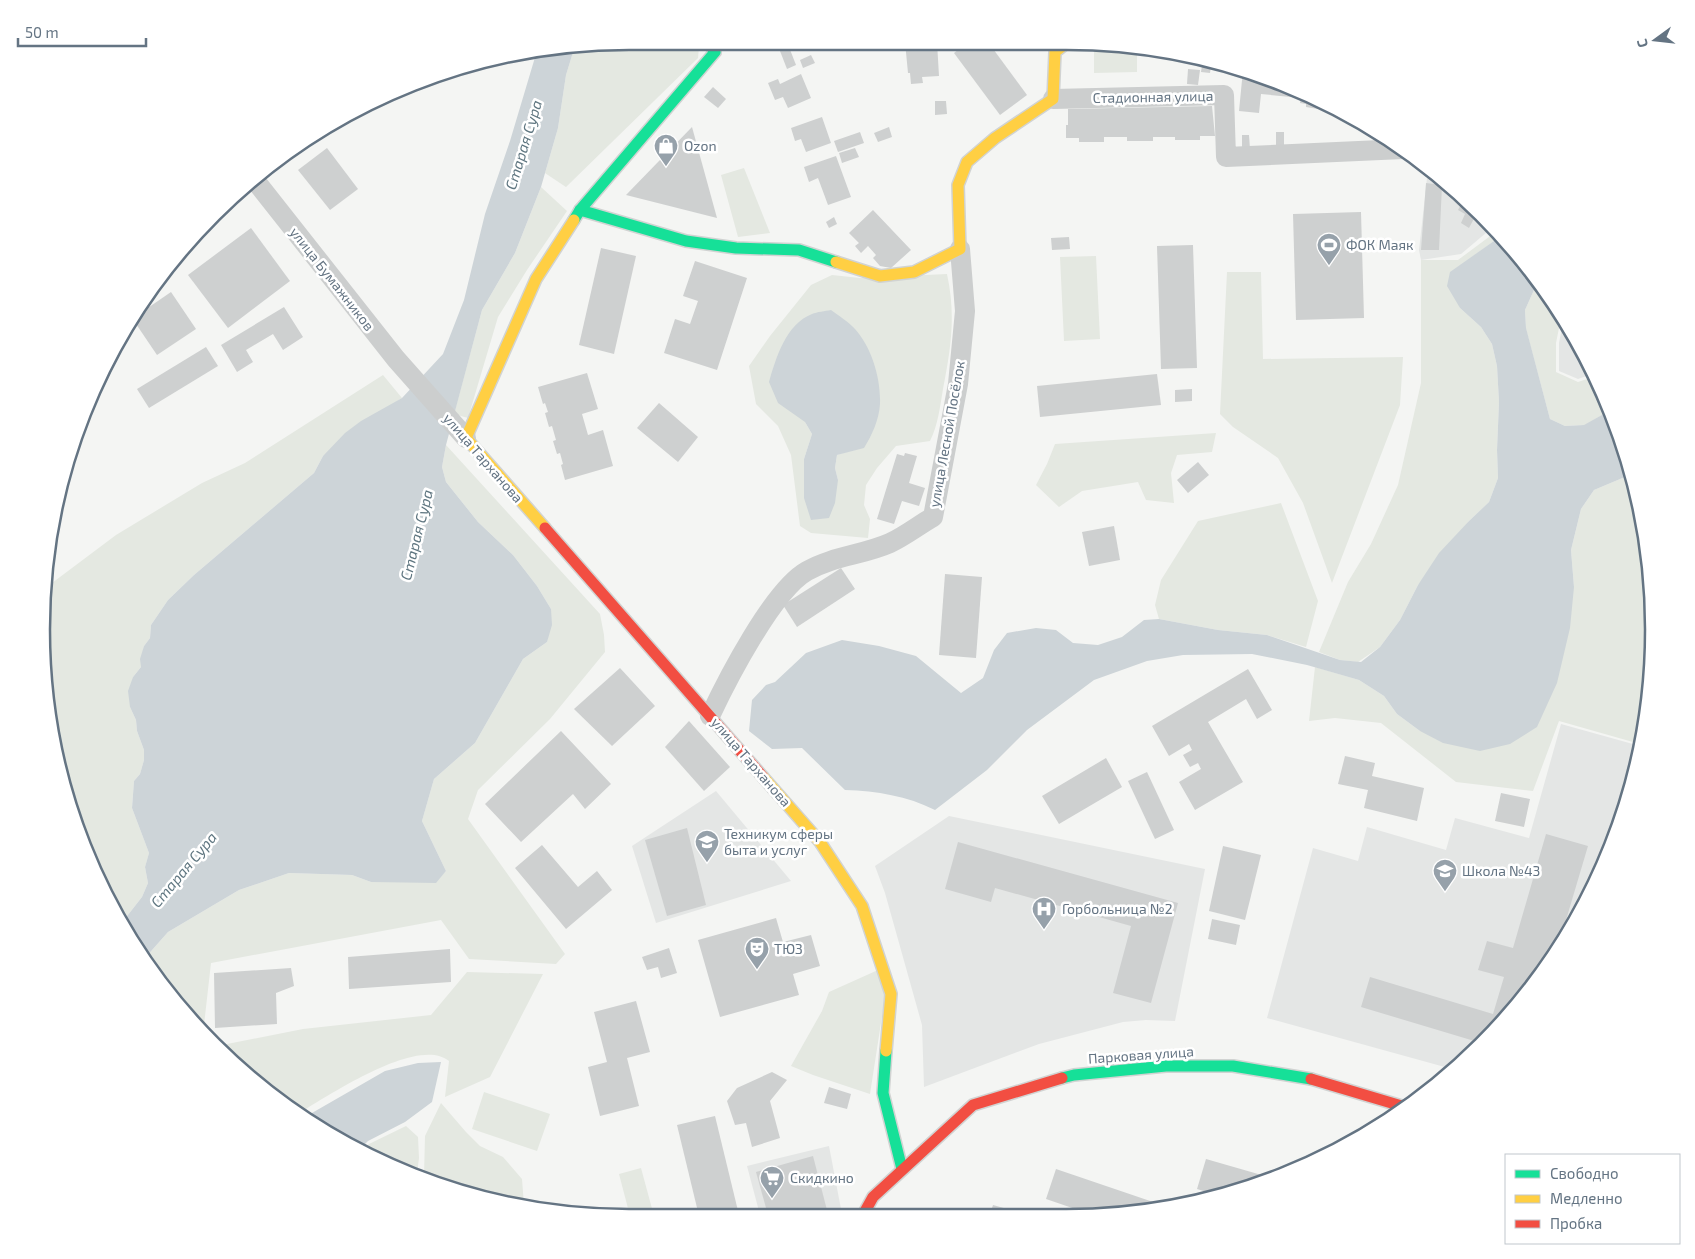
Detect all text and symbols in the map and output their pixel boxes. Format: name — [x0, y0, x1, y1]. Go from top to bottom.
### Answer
scale bar — [18, 15, 145, 47]
north arrow — [1630, 15, 1680, 65]
text: 50 m — [25, 23, 59, 41]
text: С — [1633, 37, 1651, 50]
street label: Стадионная улица — [1092, 87, 1214, 106]
water label: Старая Сура — [501, 98, 545, 192]
shop icon: Ozon — [653, 133, 679, 167]
place label: Ozon — [684, 137, 717, 154]
street label: улица Бумажников — [287, 224, 378, 334]
sports icon: ФОК Маяк — [1316, 232, 1342, 266]
place label: ФОК Маяк — [1346, 236, 1414, 253]
street label: улица Лесной Посёлок — [925, 359, 968, 508]
street label: улица Тарханова — [440, 409, 527, 506]
water label: Старая Сура — [396, 488, 436, 582]
street label: улица Тарханова — [708, 713, 795, 810]
place label: Техникум сферы быта и услуг — [724, 825, 833, 858]
water label: Старая Сура — [146, 828, 220, 911]
school or university icon: Техникум сферы быта и услуг — [694, 829, 720, 863]
school or university icon: Школа №43 — [1432, 858, 1458, 892]
place label: Школа №43 — [1462, 862, 1540, 879]
hospital icon: Горбольница №2 — [1031, 896, 1057, 930]
place label: Горбольница №2 — [1062, 900, 1173, 917]
theatre icon: ТЮЗ — [744, 936, 770, 970]
place label: ТЮЗ — [774, 940, 803, 957]
street label: Парковая улица — [1087, 1042, 1194, 1067]
legend — [1505, 1154, 1680, 1244]
text: Свободно — [1550, 1164, 1619, 1182]
supermarket icon: Скидкино — [759, 1165, 785, 1199]
place label: Скидкино — [790, 1169, 854, 1186]
text: Медленно — [1550, 1189, 1623, 1207]
text: Пробка — [1550, 1214, 1602, 1232]

